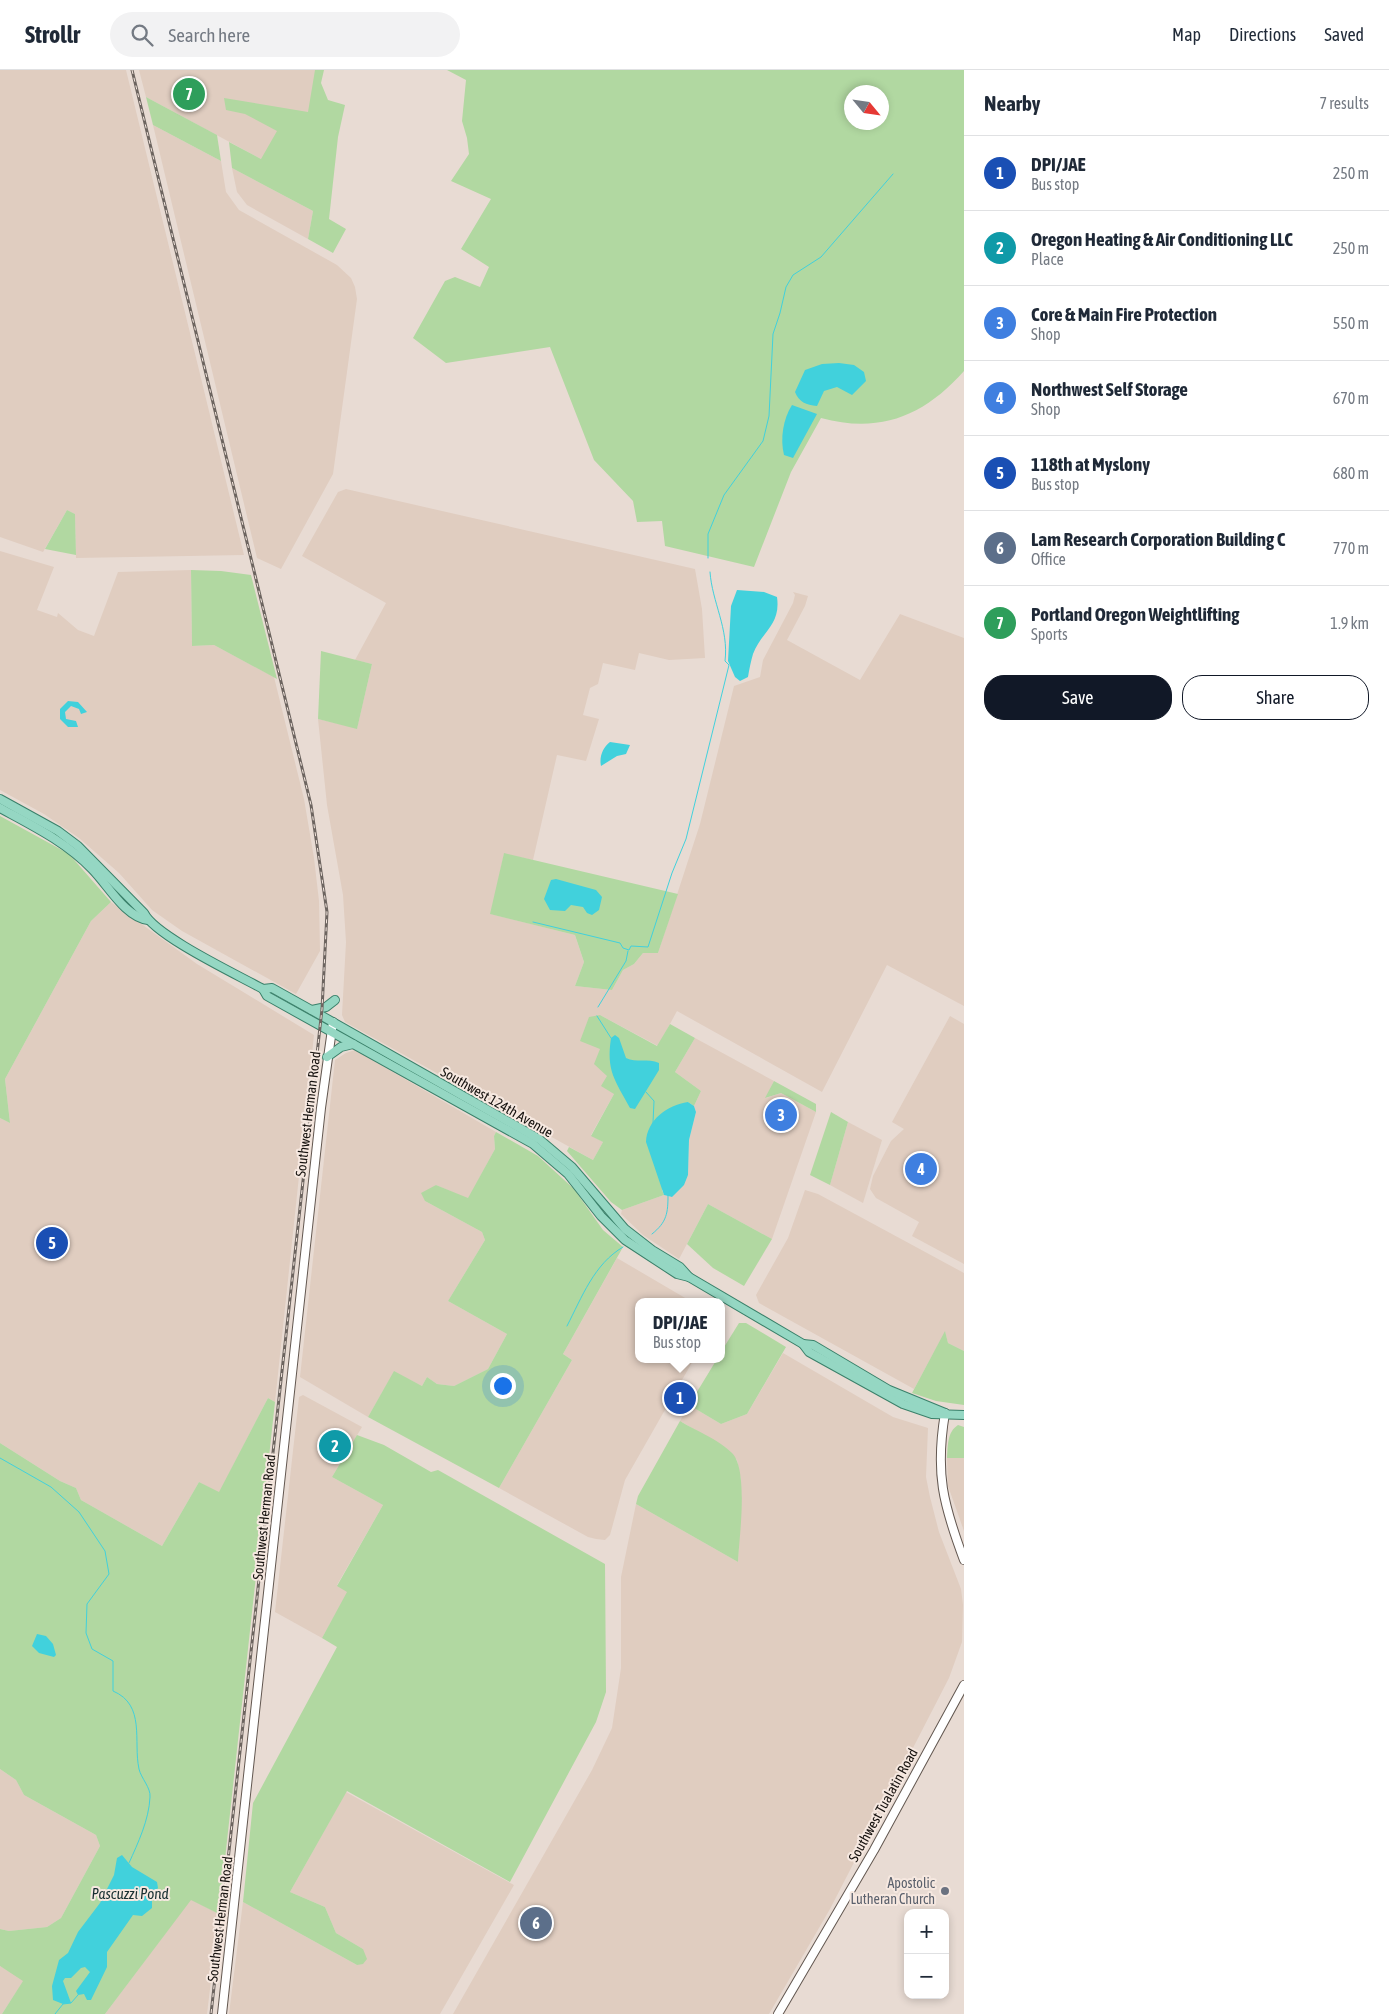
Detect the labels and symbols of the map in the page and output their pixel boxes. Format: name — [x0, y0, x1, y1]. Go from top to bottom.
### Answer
pin: 7 — [173, 75, 205, 113]
north arrow — [844, 85, 889, 130]
street label: Southwest Herman Road — [292, 1050, 324, 1178]
street label: Southwest 124th Avenue — [438, 1063, 556, 1141]
pin: 3 — [765, 1096, 797, 1134]
pin: 4 — [905, 1150, 937, 1188]
pin: 5 — [36, 1224, 68, 1262]
your location — [490, 1373, 516, 1399]
pin: 1 — [664, 1379, 696, 1417]
pin: 2 — [319, 1427, 351, 1465]
street label: Southwest Herman Road — [249, 1453, 279, 1581]
street label: Southwest Tualatin Road — [845, 1746, 921, 1864]
street label: Southwest Herman Road — [204, 1855, 236, 1983]
place label: Apostolic Lutheran Church — [851, 1875, 936, 1907]
water label: Pascuzzi Pond — [91, 1885, 169, 1902]
marker: Apostolic Lutheran Church — [939, 1885, 951, 1897]
pin: 6 — [520, 1904, 552, 1942]

